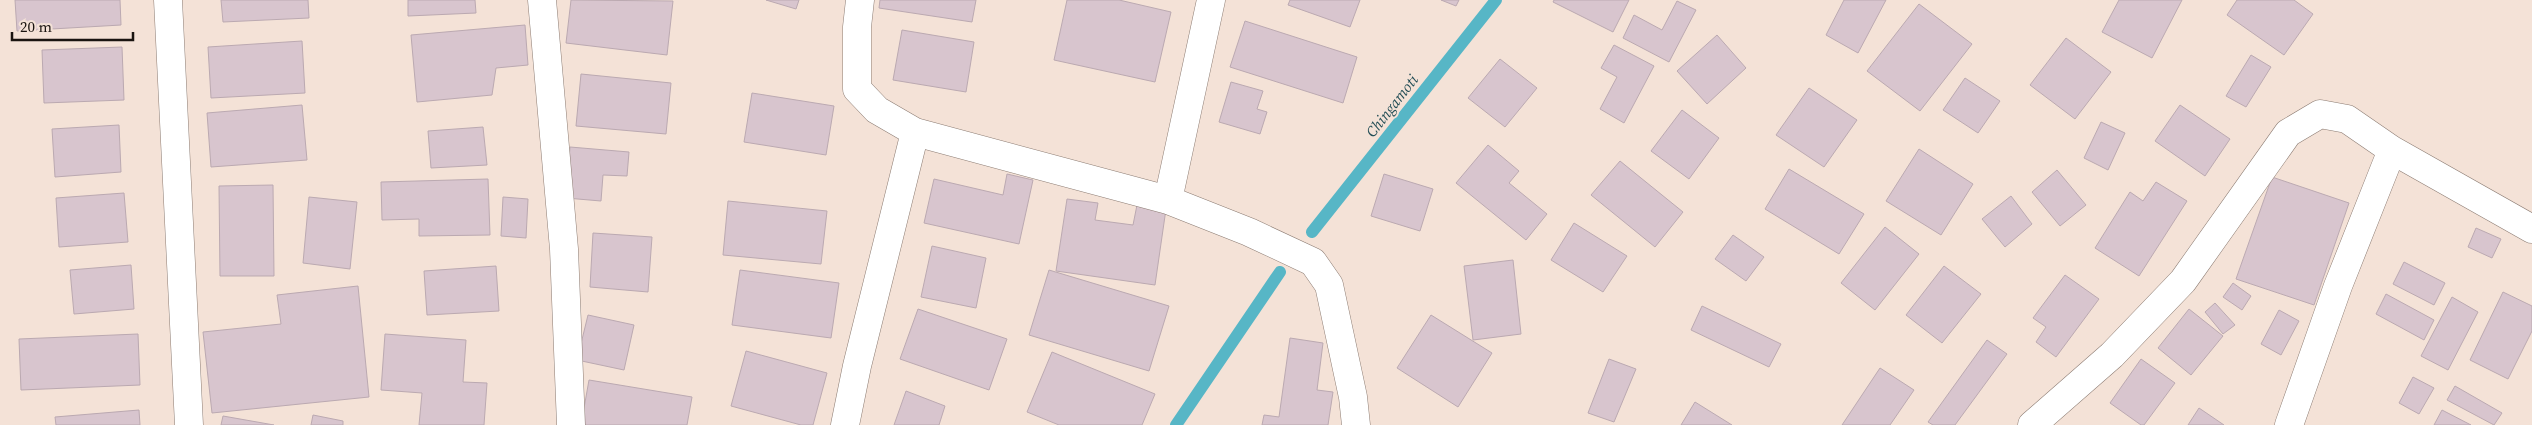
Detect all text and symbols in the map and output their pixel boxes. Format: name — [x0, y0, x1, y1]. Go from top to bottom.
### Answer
scale bar — [12, 10, 134, 42]
text: 20 m — [20, 16, 52, 37]
water label: Chingamoti — [1361, 70, 1423, 141]

